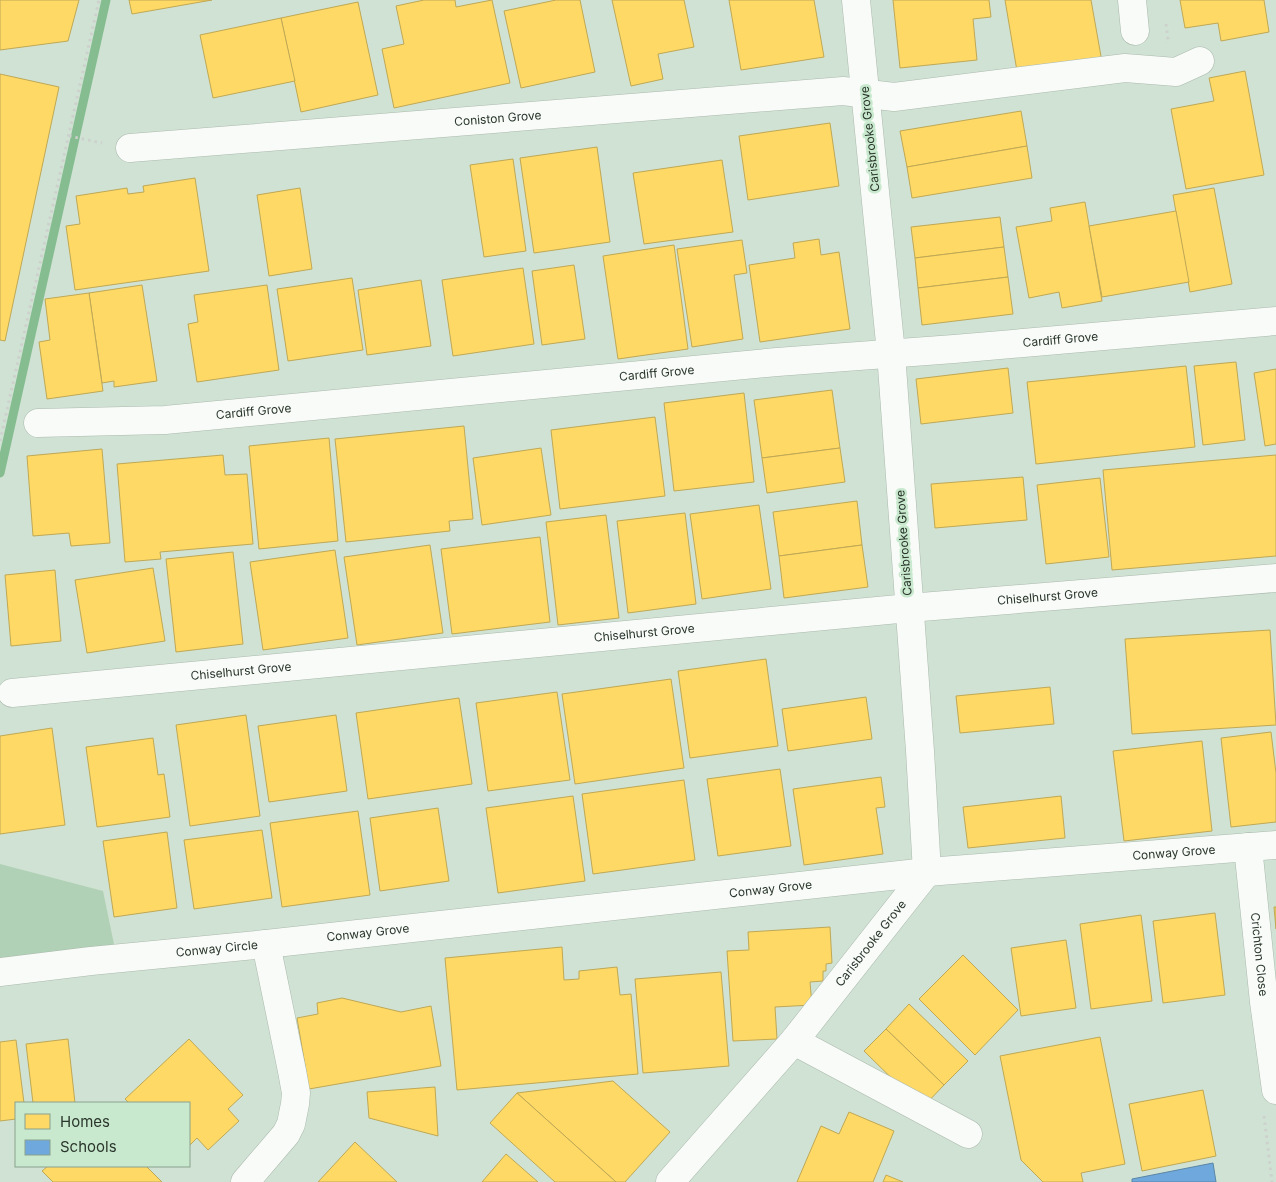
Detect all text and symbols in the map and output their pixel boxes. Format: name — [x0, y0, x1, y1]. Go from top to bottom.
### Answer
street label: Carisbrooke Grove — [857, 86, 882, 193]
street label: Coniston Grove — [454, 107, 542, 129]
street label: Cardiff Grove — [1022, 329, 1099, 350]
street label: Cardiff Grove — [618, 362, 695, 384]
street label: Cardiff Grove — [215, 400, 292, 422]
street label: Carisbrooke Grove — [892, 490, 915, 596]
street label: Chiselhurst Grove — [996, 585, 1099, 608]
street label: Chiselhurst Grove — [593, 620, 695, 645]
street label: Chiselhurst Grove — [190, 659, 292, 683]
street label: Conway Grove — [1132, 842, 1216, 863]
street label: Conway Grove — [728, 877, 813, 901]
street label: Carisbrooke Grove — [832, 897, 909, 989]
street label: Crichton Close — [1248, 912, 1271, 997]
street label: Conway Grove — [326, 920, 410, 944]
street label: Conway Circle — [175, 937, 258, 960]
legend — [15, 1102, 190, 1167]
text: Homes — [60, 1112, 110, 1131]
text: Schools — [60, 1137, 117, 1156]

